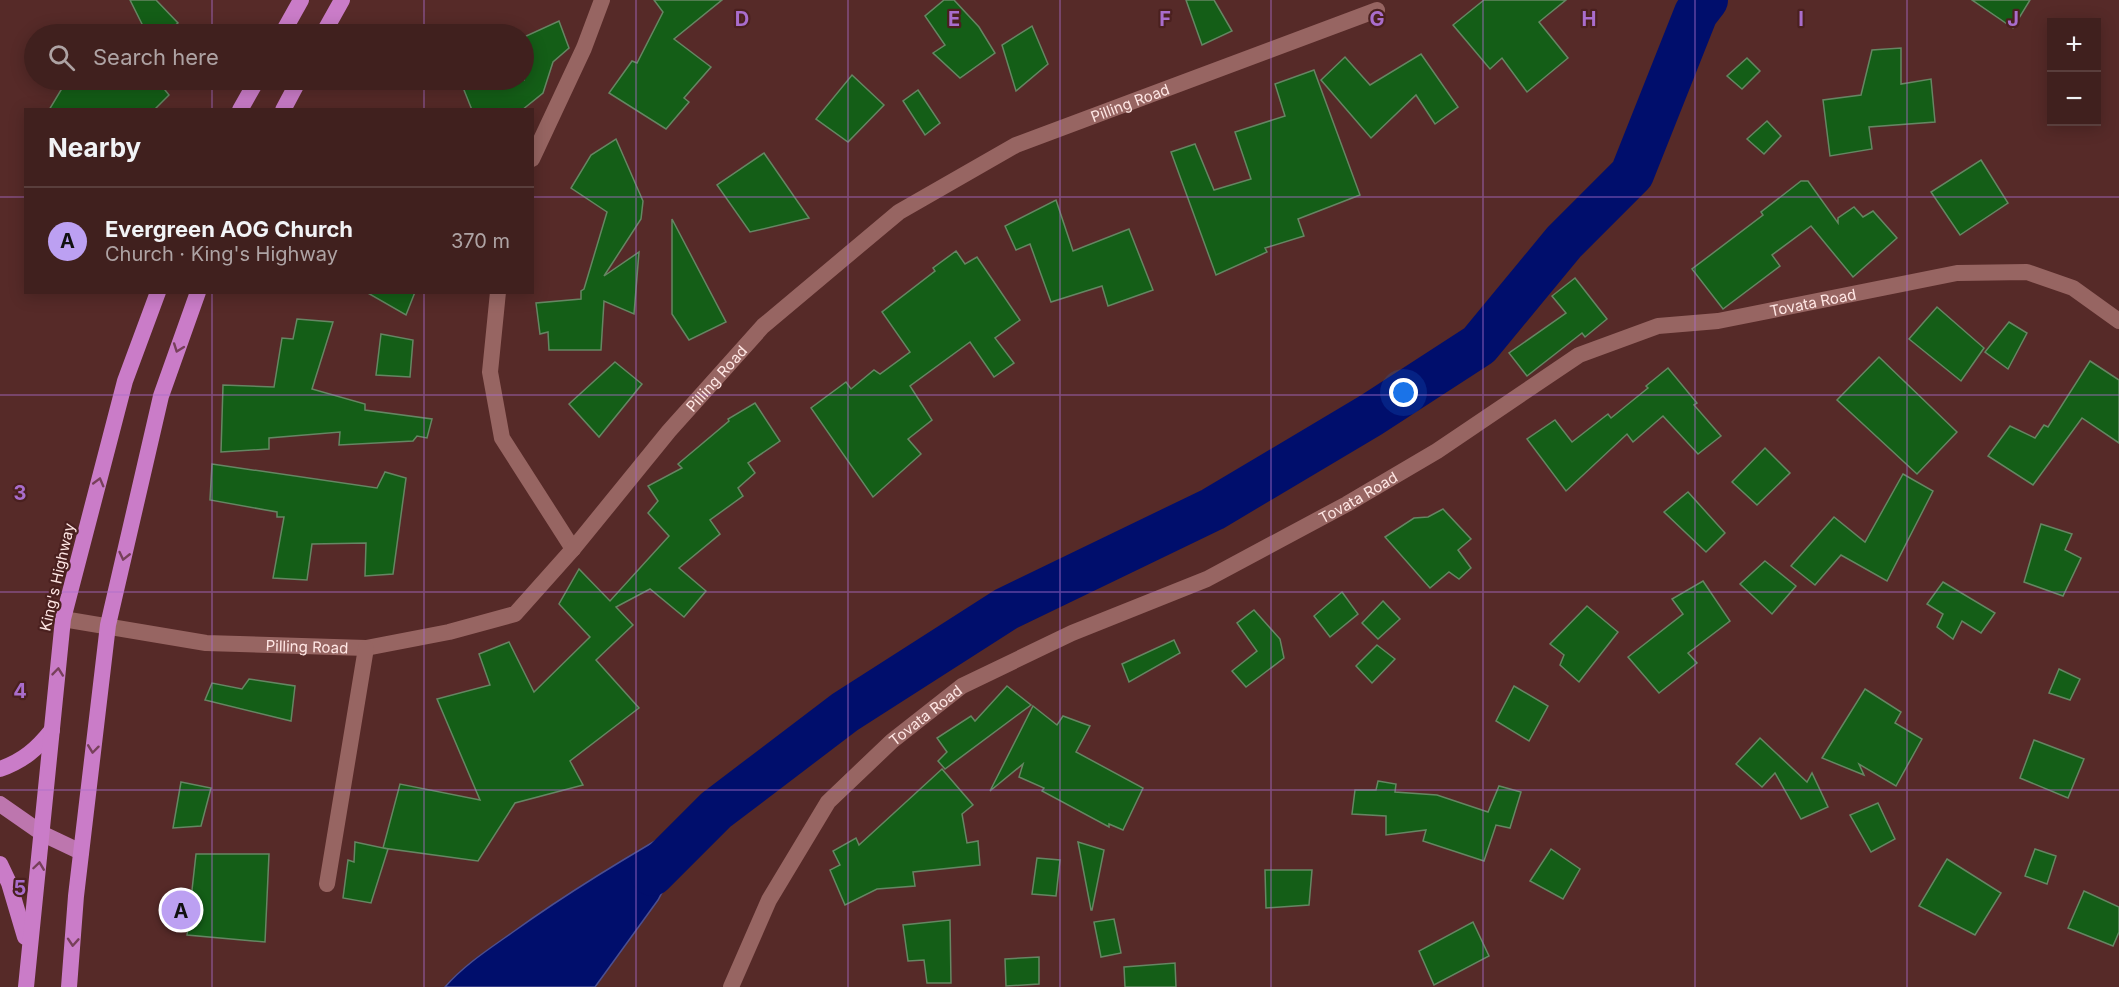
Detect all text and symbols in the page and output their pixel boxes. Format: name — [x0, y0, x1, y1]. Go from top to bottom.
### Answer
text: D — [735, 7, 749, 31]
text: E — [948, 7, 960, 31]
text: F — [1159, 7, 1171, 31]
text: G — [1369, 7, 1385, 31]
text: H — [1582, 7, 1596, 31]
text: I — [1798, 7, 1804, 31]
text: J — [2007, 7, 2019, 31]
map controls — [2047, 18, 2101, 126]
button: + — [2047, 18, 2101, 72]
search box — [24, 24, 534, 90]
icon: search — [45, 41, 78, 74]
text: Search here — [93, 44, 219, 70]
button: − — [2047, 72, 2101, 126]
street label: Pilling Road — [1088, 79, 1172, 126]
text: Nearby — [48, 132, 141, 163]
text: Evergreen AOG Church — [105, 216, 353, 242]
text: A — [60, 229, 75, 253]
text: 370 m — [451, 229, 510, 253]
text: Church · King's Highway — [105, 242, 338, 266]
street label: Tovata Road — [1768, 284, 1858, 320]
street label: Pilling Road — [682, 341, 751, 415]
one-way arrow — [173, 342, 186, 352]
your location — [1389, 378, 1418, 407]
street label: Tovata Road — [1315, 467, 1401, 527]
one-way arrow — [91, 477, 104, 487]
text: 3 — [14, 481, 26, 505]
street label: King's Highway — [35, 521, 79, 633]
one-way arrow — [118, 551, 131, 561]
street label: Pilling Road — [265, 635, 349, 657]
one-way arrow — [51, 668, 64, 677]
text: 4 — [13, 679, 27, 703]
street label: Tovata Road — [885, 680, 966, 750]
one-way arrow — [88, 744, 100, 753]
one-way arrow — [32, 862, 45, 871]
text: 5 — [14, 876, 26, 900]
pin: A — [162, 888, 201, 932]
one-way arrow — [67, 938, 80, 947]

